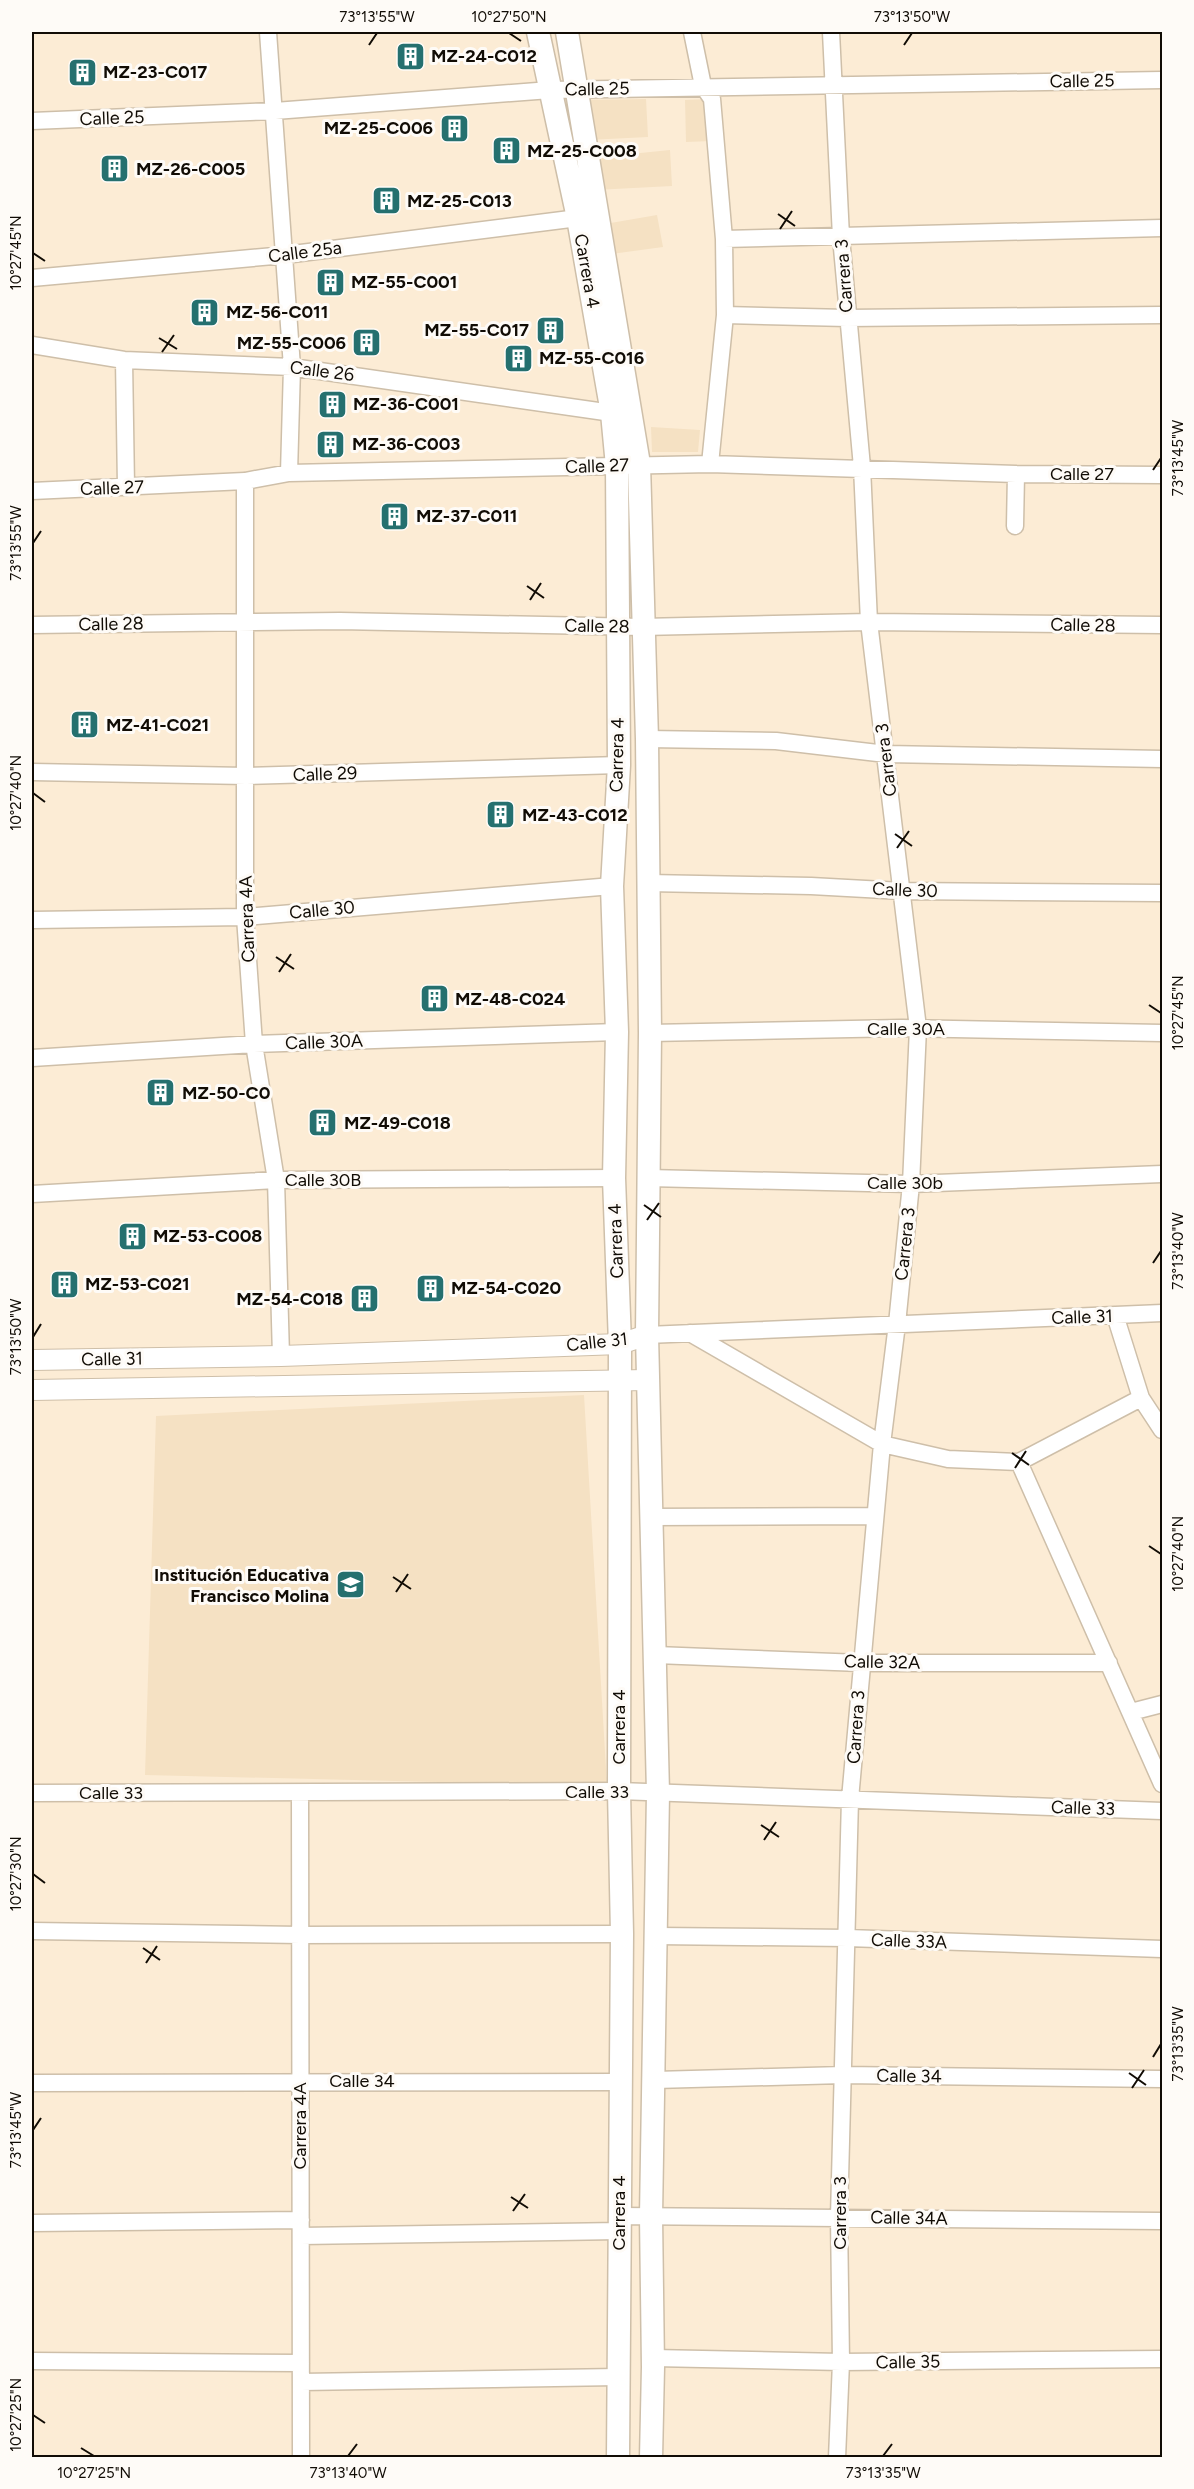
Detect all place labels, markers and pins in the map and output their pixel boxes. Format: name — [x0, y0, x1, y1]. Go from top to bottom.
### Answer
building icon: MZ-24-C012 — [394, 40, 426, 72]
place label: MZ-24-C012 — [431, 45, 537, 67]
building icon: MZ-23-C017 — [66, 56, 98, 88]
place label: MZ-23-C017 — [103, 61, 207, 83]
building icon: MZ-25-C006 — [438, 112, 470, 144]
place label: MZ-25-C006 — [324, 117, 433, 139]
building icon: MZ-25-C008 — [490, 135, 522, 167]
place label: MZ-25-C008 — [527, 140, 637, 162]
building icon: MZ-26-C005 — [99, 153, 131, 185]
place label: MZ-26-C005 — [136, 158, 245, 180]
building icon: MZ-25-C013 — [370, 185, 402, 217]
place label: MZ-25-C013 — [407, 190, 512, 212]
building icon: MZ-55-C001 — [314, 266, 346, 298]
place label: MZ-55-C001 — [351, 271, 457, 293]
building icon: MZ-56-C011 — [189, 296, 221, 328]
place label: MZ-56-C011 — [226, 301, 328, 323]
building icon: MZ-55-C017 — [534, 314, 566, 346]
place label: MZ-55-C017 — [424, 319, 529, 341]
building icon: MZ-55-C006 — [351, 327, 383, 359]
place label: MZ-55-C006 — [237, 332, 346, 354]
building icon: MZ-55-C016 — [502, 342, 534, 374]
place label: MZ-55-C016 — [539, 347, 644, 369]
building icon: MZ-36-C001 — [316, 388, 348, 420]
place label: MZ-36-C001 — [353, 393, 459, 415]
building icon: MZ-36-C003 — [315, 428, 347, 460]
place label: MZ-36-C003 — [352, 433, 460, 455]
building icon: MZ-37-C011 — [379, 500, 411, 532]
place label: MZ-37-C011 — [416, 505, 517, 527]
building icon: MZ-41-C021 — [69, 709, 101, 741]
place label: MZ-41-C021 — [106, 714, 209, 736]
building icon: MZ-43-C012 — [485, 799, 517, 831]
place label: MZ-43-C012 — [522, 804, 628, 826]
building icon: MZ-48-C024 — [418, 983, 450, 1015]
place label: MZ-48-C024 — [455, 988, 565, 1010]
building icon: MZ-50-C0 — [145, 1077, 177, 1109]
place label: MZ-50-C0 — [182, 1082, 271, 1104]
building icon: MZ-49-C018 — [307, 1107, 339, 1139]
place label: MZ-49-C018 — [344, 1112, 451, 1134]
building icon: MZ-53-C008 — [116, 1220, 148, 1252]
place label: MZ-53-C008 — [153, 1225, 262, 1247]
building icon: MZ-53-C021 — [48, 1268, 80, 1300]
building icon: MZ-54-C020 — [414, 1272, 446, 1304]
place label: MZ-53-C021 — [85, 1273, 190, 1295]
place label: MZ-54-C020 — [451, 1277, 561, 1299]
building icon: MZ-54-C018 — [348, 1283, 380, 1315]
place label: MZ-54-C018 — [236, 1288, 343, 1310]
place label: Institución Educativa Francisco Molina — [154, 1564, 329, 1607]
school or university icon: Institución Educativa Francisco Molina — [334, 1569, 366, 1601]

